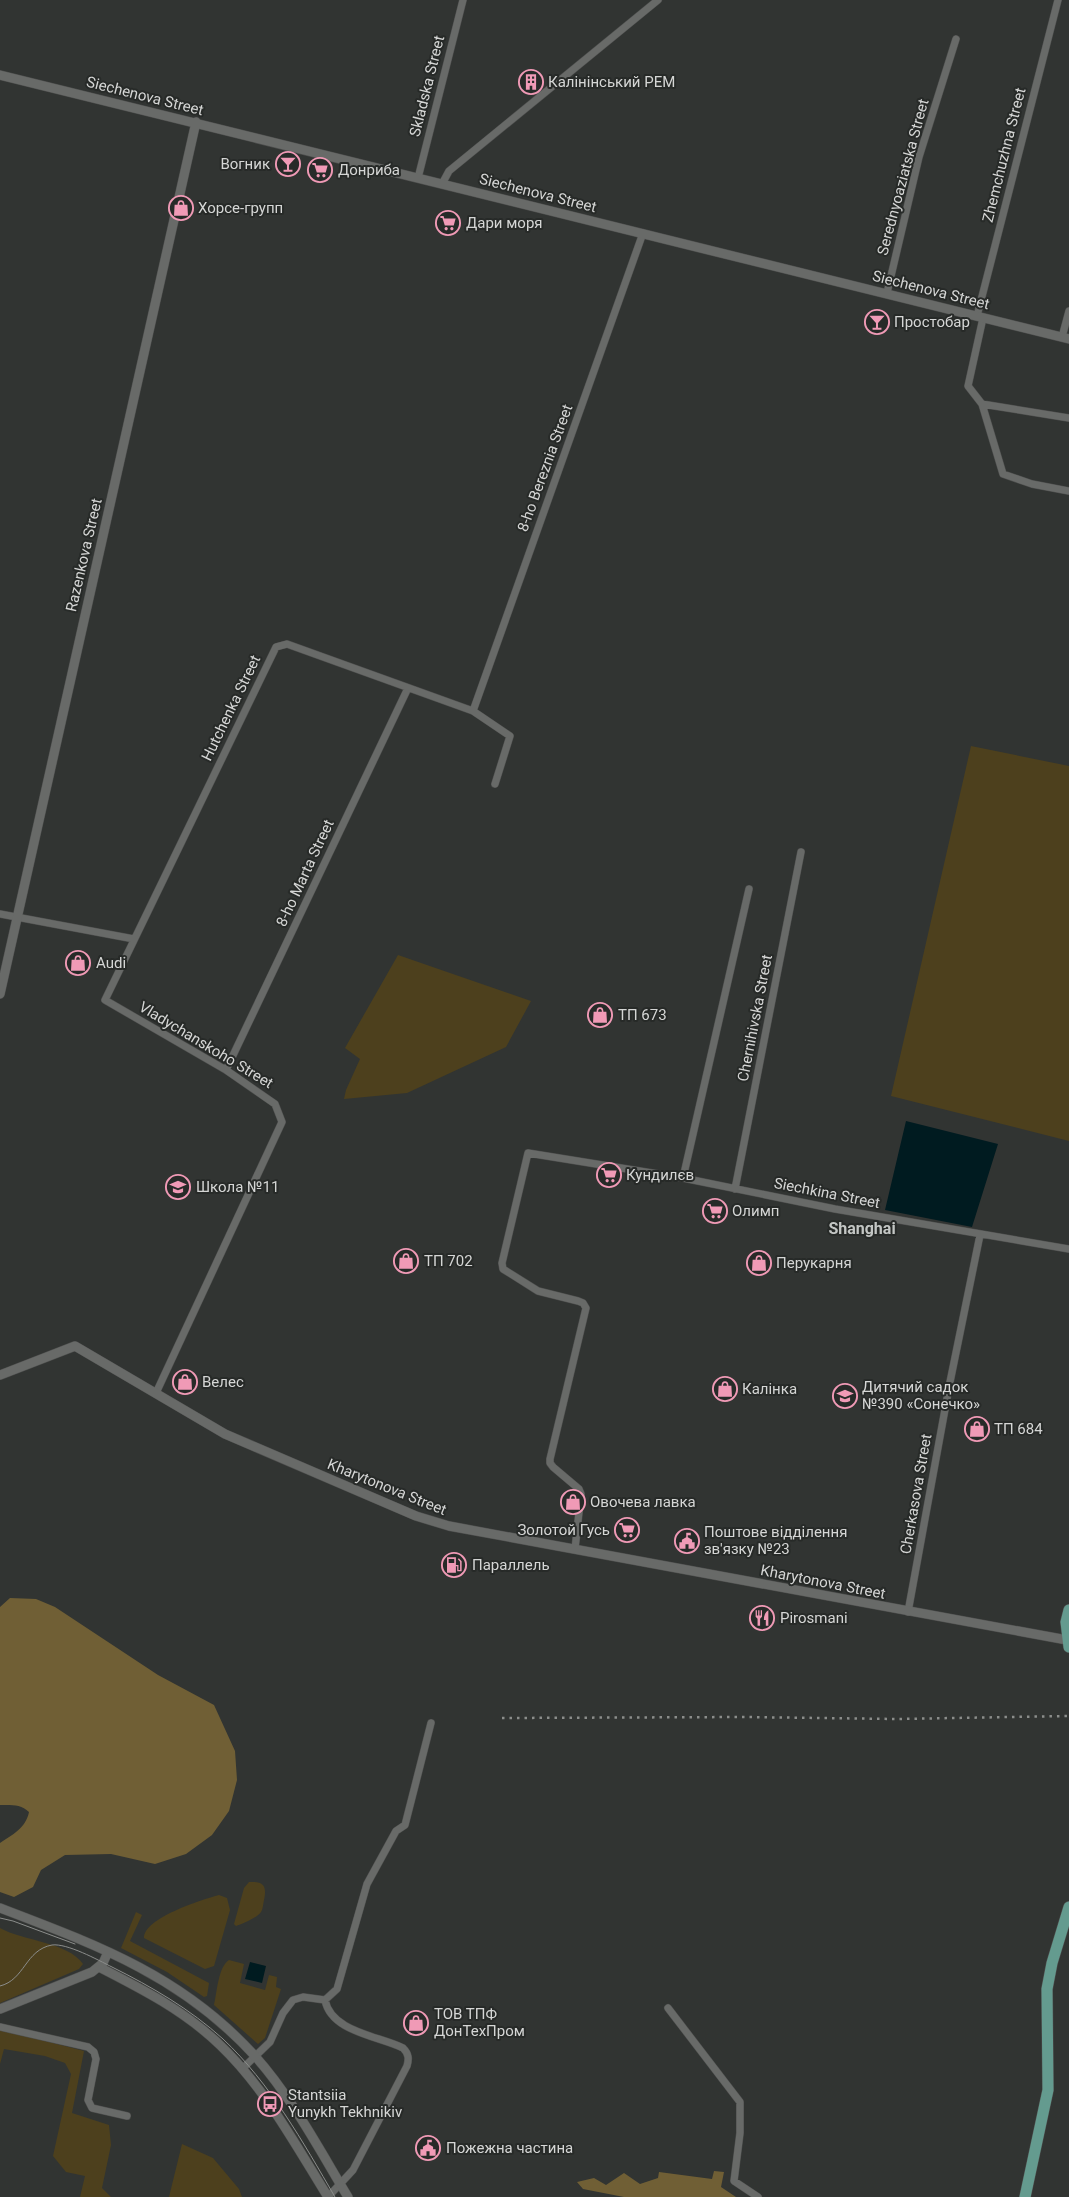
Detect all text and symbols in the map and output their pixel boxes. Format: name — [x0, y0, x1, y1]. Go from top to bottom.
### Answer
street label: Skladska Street — [406, 33, 448, 138]
building icon: Калінінський РЕМ — [518, 69, 544, 95]
street label: Siechenova Street — [85, 73, 205, 119]
place label: Калінінський РЕМ — [548, 73, 675, 91]
street label: Zhemchuzhna Street — [979, 86, 1029, 224]
street label: Serednyoaziatska Street — [873, 97, 933, 257]
bar icon: Вогник — [275, 151, 301, 177]
place label: Вогник — [220, 155, 270, 173]
supermarket icon: Донриба — [307, 157, 333, 183]
place label: Донриба — [338, 161, 400, 179]
street label: Siechenova Street — [478, 170, 598, 216]
shop icon: Хорсе-групп — [168, 195, 194, 221]
place label: Хорсе-групп — [198, 199, 283, 217]
supermarket icon: Дари моря — [435, 210, 461, 236]
place label: Дари моря — [466, 214, 543, 232]
street label: Siechenova Street — [871, 267, 991, 313]
bar icon: Простобар — [864, 309, 890, 335]
place label: Простобар — [894, 313, 970, 331]
street label: 8-ho Bereznia Street — [514, 402, 576, 534]
street label: Razenkova Street — [62, 497, 106, 613]
street label: Hutchenka Street — [198, 652, 264, 764]
street label: 8-ho Marta Street — [272, 816, 338, 929]
shop icon: Audi — [65, 950, 91, 976]
street label: Chernihivska Street — [734, 953, 776, 1083]
place label: Audi — [96, 954, 126, 972]
street label: Vladychanskoho Street — [136, 998, 276, 1092]
shop icon: ТП 673 — [587, 1002, 613, 1028]
place label: ТП 673 — [618, 1006, 667, 1024]
supermarket icon: Кундилєв — [596, 1162, 622, 1188]
place label: Кундилєв — [626, 1166, 694, 1184]
school or university icon: Школа №11 — [165, 1174, 191, 1200]
street label: Siechkina Street — [772, 1174, 882, 1212]
place label: Школа №11 — [196, 1178, 279, 1196]
supermarket icon: Олимп — [702, 1198, 728, 1224]
place label: Олимп — [732, 1202, 779, 1220]
district label: Shanghai — [828, 1219, 896, 1238]
shop icon: ТП 702 — [393, 1248, 419, 1274]
shop icon: Перукарня — [746, 1250, 772, 1276]
place label: ТП 702 — [424, 1252, 473, 1270]
place label: Перукарня — [776, 1254, 852, 1272]
shop icon: Велес — [172, 1369, 198, 1395]
place label: Велес — [202, 1373, 244, 1391]
shop icon: Калінка — [712, 1376, 738, 1402]
place label: Дитячий садок №390 «Сонечко» — [862, 1378, 980, 1413]
place label: Калінка — [742, 1380, 797, 1398]
school or university icon: Дитячий садок №390 «Сонечко» — [832, 1383, 858, 1409]
shop icon: ТП 684 — [964, 1416, 990, 1442]
place label: ТП 684 — [994, 1420, 1043, 1438]
street label: Cherkasova Street — [897, 1432, 935, 1555]
street label: Kharytonova Street — [325, 1455, 449, 1519]
shop icon: Овочева лавка — [560, 1489, 586, 1515]
place label: Овочева лавка — [590, 1493, 696, 1511]
supermarket icon: Золотой Гусь — [614, 1517, 640, 1543]
place label: Золотой Гусь — [517, 1521, 610, 1539]
place label: Поштове відділення зв'язку №23 — [704, 1523, 847, 1558]
public building icon: Поштове відділення зв'язку №23 — [674, 1528, 700, 1554]
fuel station icon: Параллель — [441, 1552, 467, 1578]
place label: Параллель — [472, 1556, 550, 1574]
street label: Kharytonova Street — [759, 1561, 887, 1603]
restaurant icon: Pirosmani — [749, 1605, 775, 1631]
place label: Pirosmani — [780, 1609, 848, 1627]
place label: ТОВ ТПФ ДонТехПром — [434, 2005, 525, 2040]
shop icon: ТОВ ТПФ ДонТехПром — [403, 2010, 429, 2036]
place label: Stantsiia Yunykh Tekhnikiv — [288, 2086, 402, 2121]
bus stop icon: Stantsiia Yunykh Tekhnikiv — [257, 2091, 283, 2117]
public building icon: Пожежна частина — [415, 2135, 441, 2161]
place label: Пожежна частина — [446, 2139, 573, 2157]

